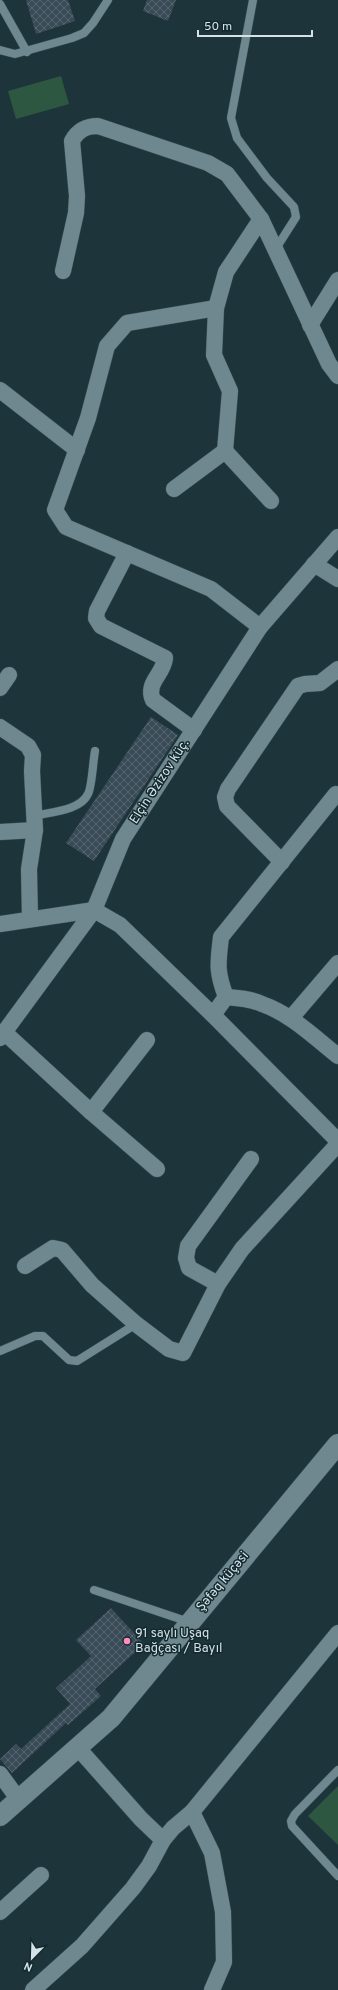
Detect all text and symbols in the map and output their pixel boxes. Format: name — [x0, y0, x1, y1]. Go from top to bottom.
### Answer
scale bar — [198, 12, 312, 38]
text: 50 m — [204, 19, 232, 35]
street label: Elçin Əzizov küç. — [127, 737, 193, 827]
street label: Şəfəq küçəsi — [193, 1549, 253, 1615]
place label: 91 saylı Uşaq Bağçası / Bayıl — [135, 1626, 222, 1657]
marker: 91 saylı Uşaq Bağçası / Bayıl — [122, 1636, 132, 1646]
north arrow — [12, 1938, 52, 1978]
text: N — [22, 1958, 35, 1974]

